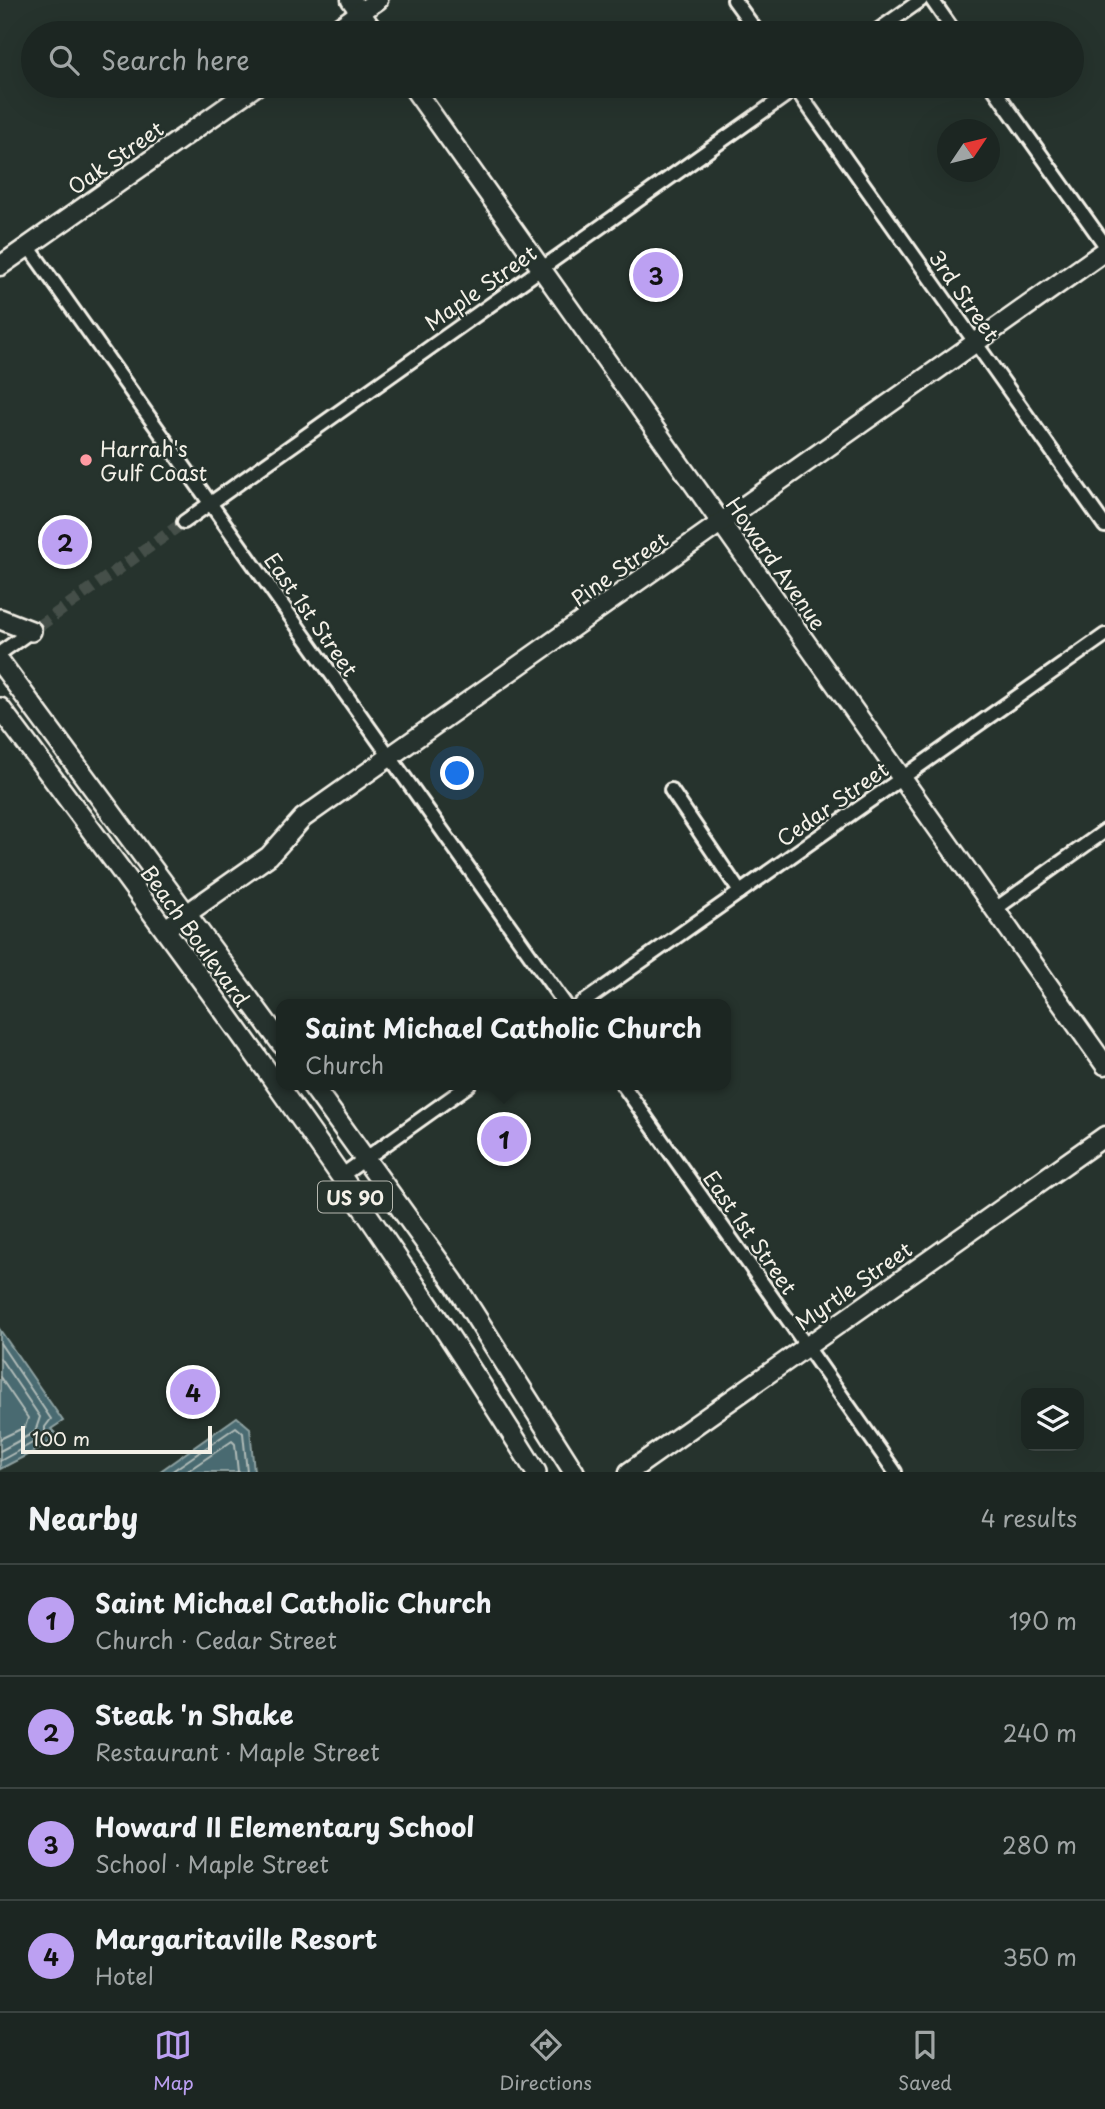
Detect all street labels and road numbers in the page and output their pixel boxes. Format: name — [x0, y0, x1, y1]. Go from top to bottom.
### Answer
street label: Oak Street — [61, 112, 169, 202]
street label: Maple Street — [417, 236, 543, 338]
street label: 3rd Street — [922, 243, 1008, 347]
street label: Howard Avenue — [719, 490, 835, 636]
street label: Pine Street — [564, 523, 674, 613]
street label: East 1st Street — [257, 545, 367, 683]
street label: Cedar Street — [769, 753, 895, 853]
street label: Beach Boulevard — [134, 858, 258, 1012]
street label: East 1st Street — [696, 1163, 806, 1301]
road number: US 90 — [318, 1182, 392, 1212]
street label: Myrtle Street — [788, 1233, 918, 1337]

